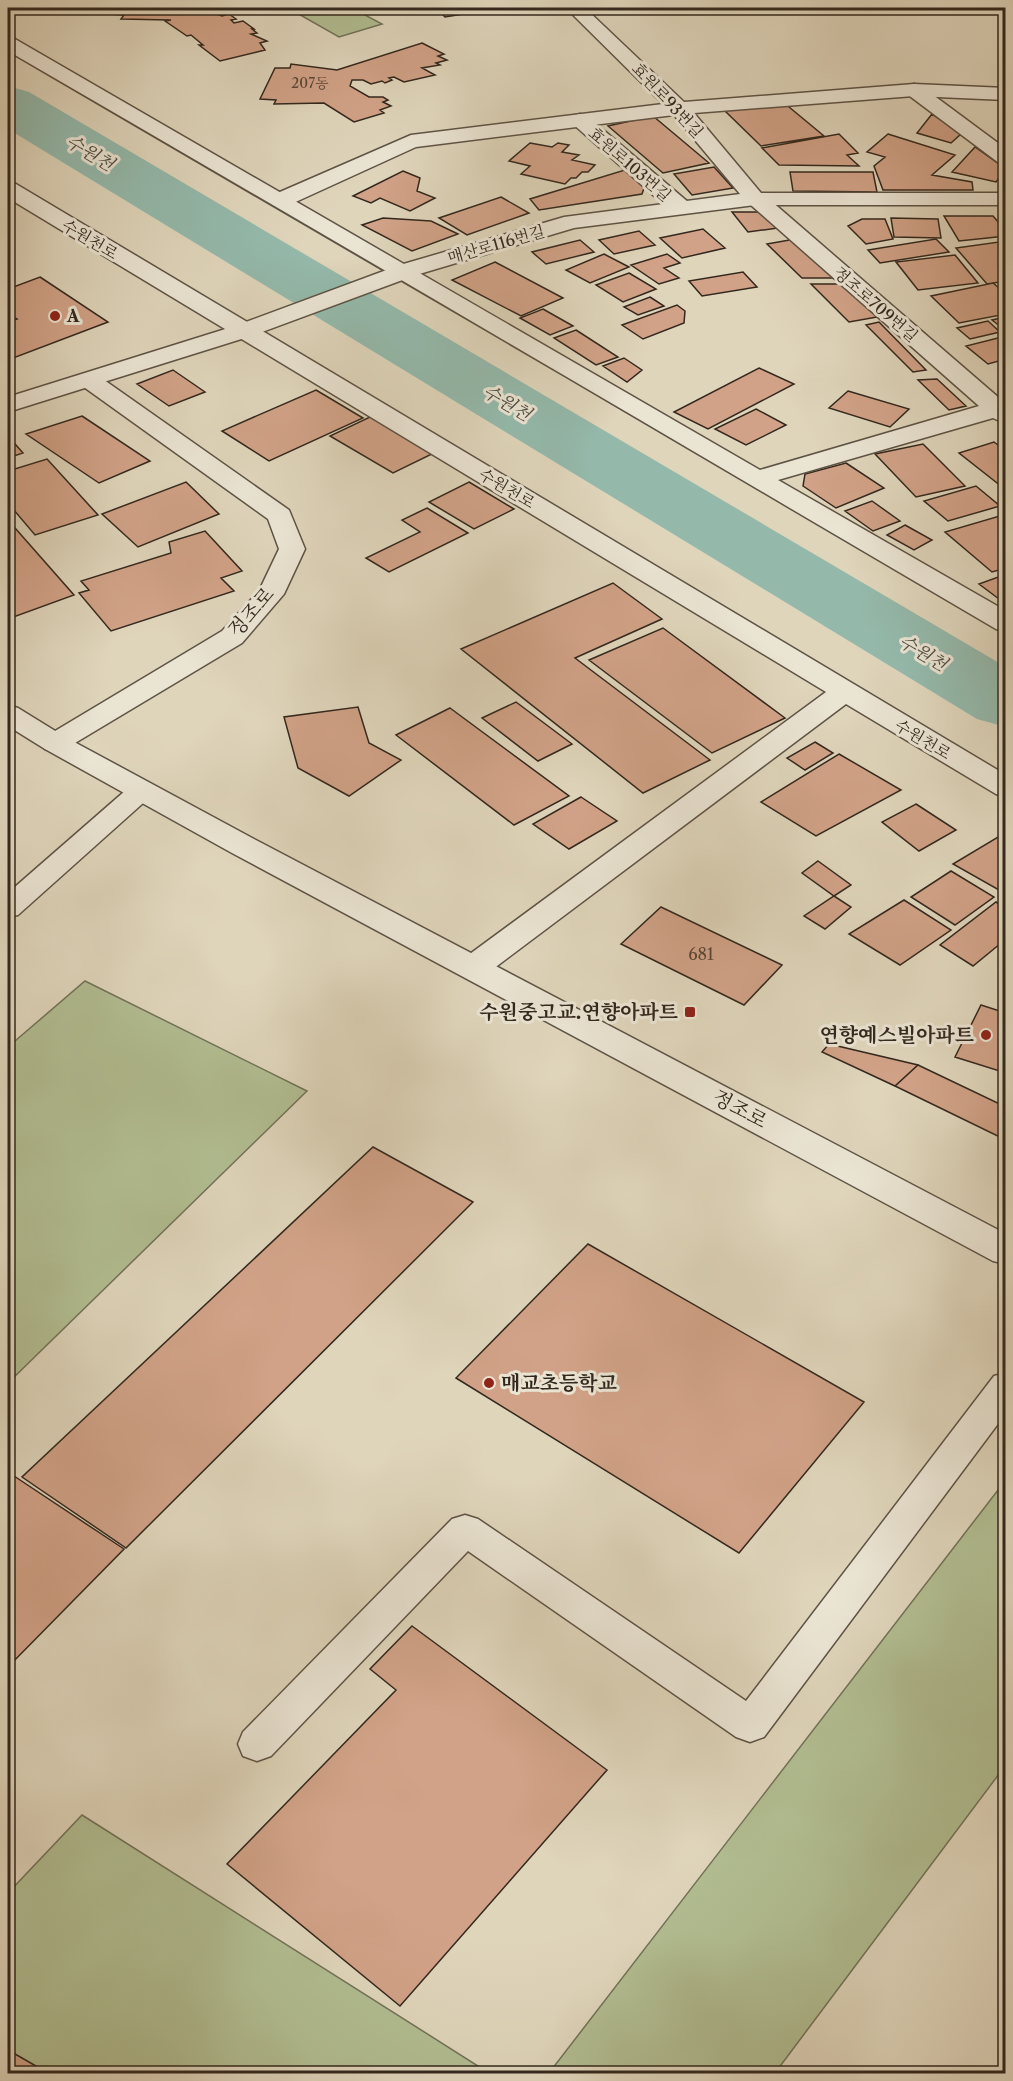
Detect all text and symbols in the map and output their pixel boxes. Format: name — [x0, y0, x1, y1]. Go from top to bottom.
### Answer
street label: 효원로93번길 — [628, 58, 708, 142]
house number: 207동 — [291, 74, 329, 92]
street label: 효원로103번길 — [585, 123, 675, 205]
water label: 수원천 — [62, 130, 119, 177]
street label: 수원천로 — [58, 215, 122, 264]
street label: 매산로116번길 — [445, 221, 547, 267]
street label: 정조로709번길 — [830, 262, 922, 346]
place label: A — [66, 306, 80, 326]
marker: A — [48, 309, 62, 323]
water label: 수원천 — [479, 380, 536, 427]
street label: 수원천로 — [475, 464, 539, 513]
street label: 정조로 — [223, 582, 279, 642]
water label: 수원천 — [895, 630, 952, 677]
street label: 수원천로 — [891, 715, 955, 764]
house number: 681 — [688, 944, 714, 964]
place label: 수원중고교.연향아파트 — [479, 1000, 678, 1024]
marker: 수원중고교.연향아파트 — [683, 1005, 697, 1019]
place label: 연향예스빌아파트 — [819, 1023, 974, 1047]
marker: 연향예스빌아파트 — [979, 1028, 993, 1042]
street label: 정조로 — [709, 1085, 771, 1133]
place label: 매교초등학교 — [501, 1371, 618, 1395]
marker: 매교초등학교 — [482, 1376, 496, 1390]

